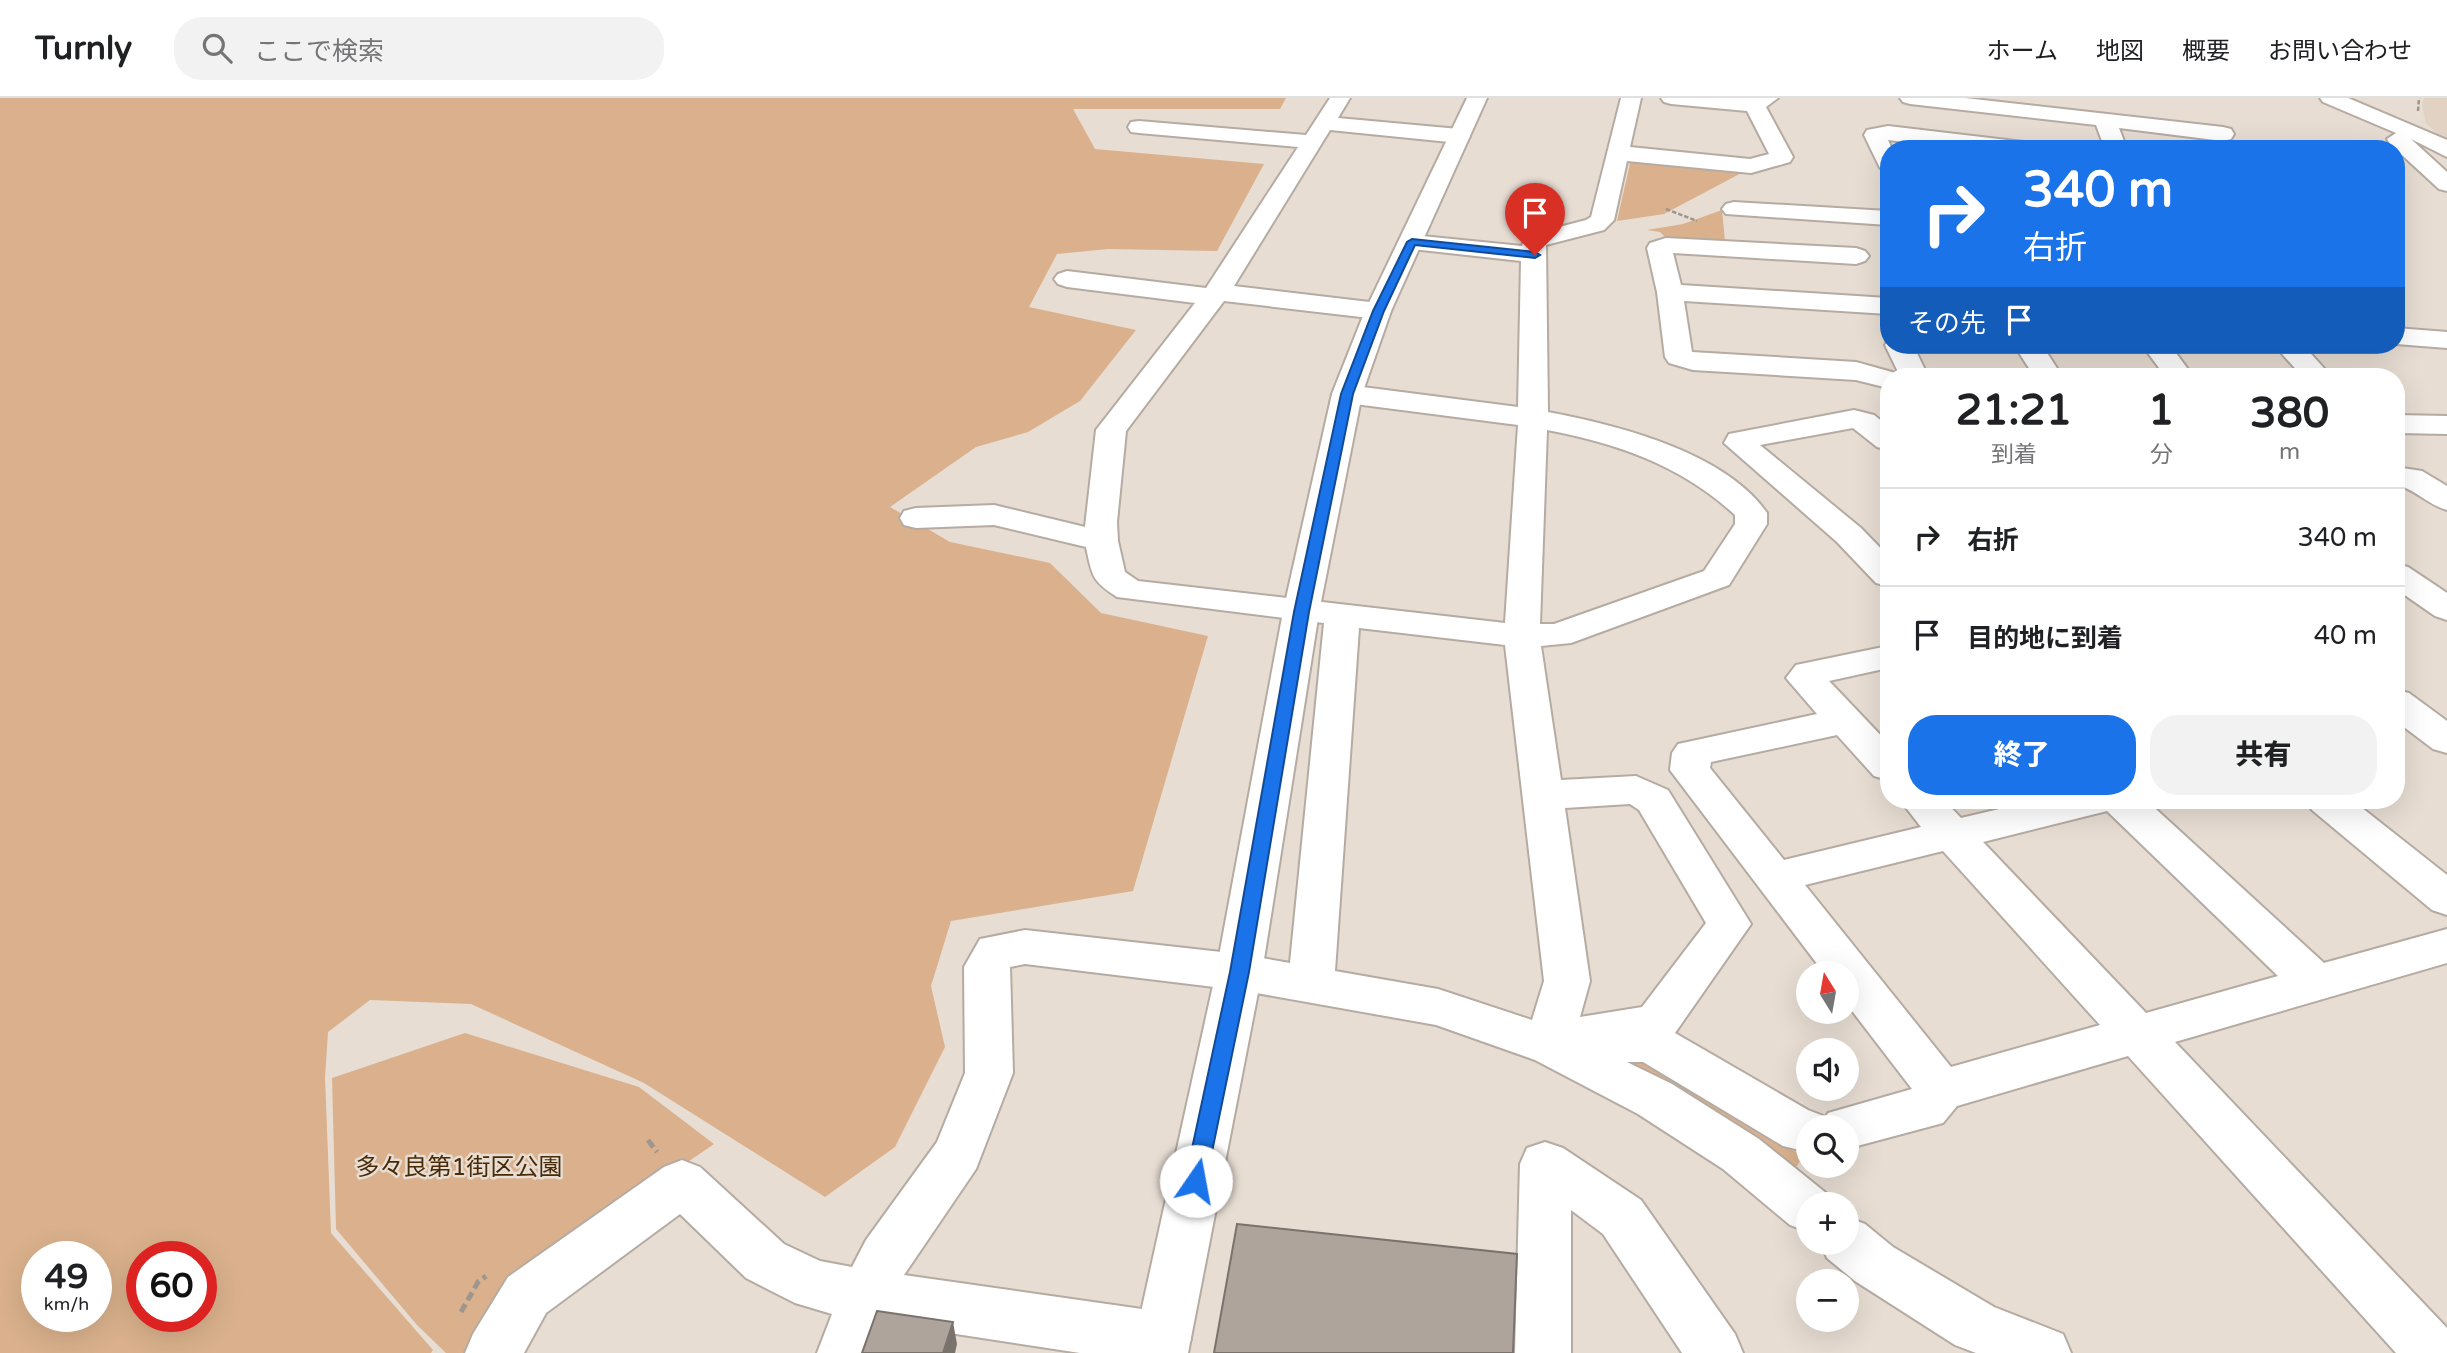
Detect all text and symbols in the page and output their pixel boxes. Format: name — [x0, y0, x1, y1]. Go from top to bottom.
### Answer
search box — [174, 17, 664, 80]
text: Turnly — [35, 29, 132, 68]
icon: search — [198, 29, 236, 67]
text: ここで検索 — [254, 36, 384, 67]
text: ホーム — [1987, 37, 2058, 66]
text: 地図 — [2096, 37, 2144, 66]
text: 概要 — [2182, 37, 2230, 66]
text: お問い合わせ — [2268, 37, 2412, 66]
text: 340 m — [2023, 161, 2173, 220]
icon: right — [1908, 168, 1999, 259]
pin — [1505, 183, 1565, 255]
icon: arrive — [1516, 194, 1554, 232]
text: 右折 — [2023, 229, 2087, 267]
icon: arrive — [2000, 301, 2038, 339]
text: その先 — [1908, 308, 1986, 339]
text: 21:21 — [1956, 385, 2072, 436]
text: 1 — [2148, 385, 2174, 436]
text: 380 — [2250, 388, 2329, 439]
text: m — [2279, 438, 2300, 466]
text: 到着 — [1991, 441, 2037, 469]
text: 分 — [2150, 441, 2173, 469]
icon: right — [1908, 518, 1946, 556]
text: 340 m — [2297, 522, 2377, 553]
text: 右折 — [1967, 525, 2019, 556]
icon: arrive — [1908, 616, 1946, 654]
text: 40 m — [2314, 620, 2377, 651]
text: 目的地に到着 — [1967, 623, 2123, 654]
button: 終了 — [1908, 715, 2136, 795]
button: 共有 — [2150, 715, 2377, 795]
north arrow — [1796, 961, 1858, 1024]
map controls — [1796, 961, 1859, 1332]
button: sound — [1796, 1038, 1859, 1101]
button: search — [1796, 1115, 1859, 1178]
position arrow — [1159, 1144, 1233, 1218]
park label: 多々良第1街区公園 — [355, 1153, 563, 1182]
button: + — [1796, 1192, 1859, 1255]
speed limit sign: 60 — [126, 1241, 217, 1332]
text: 49 — [45, 1256, 88, 1298]
button: − — [1796, 1269, 1859, 1332]
text: km/h — [44, 1293, 89, 1315]

